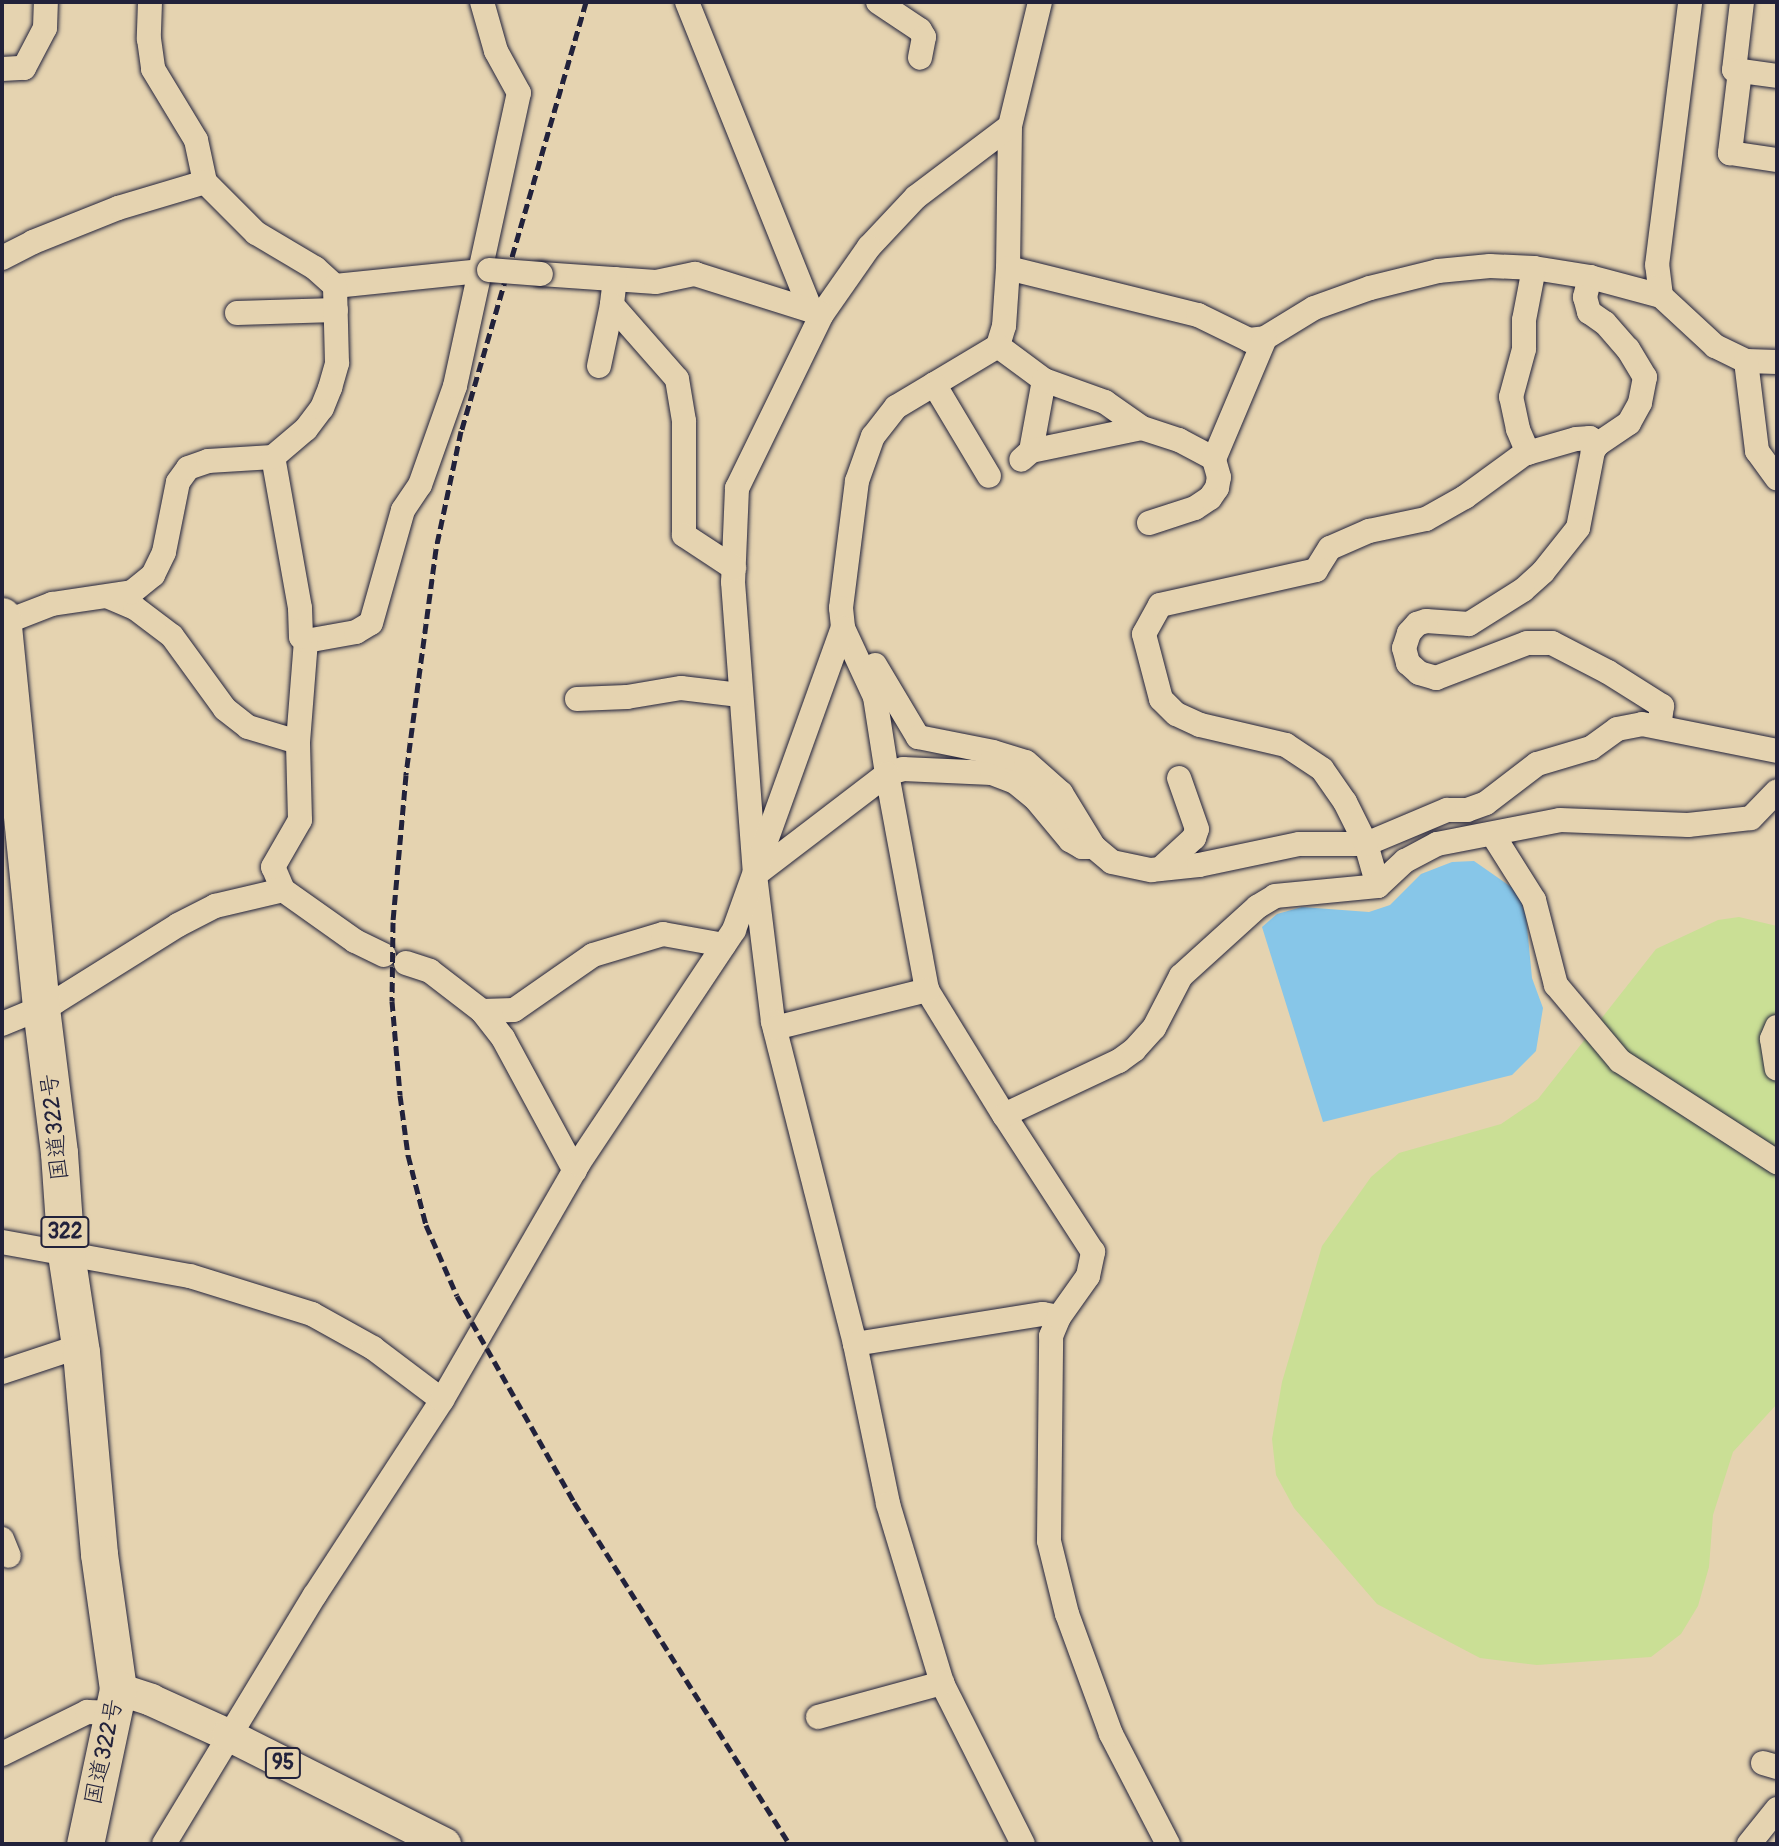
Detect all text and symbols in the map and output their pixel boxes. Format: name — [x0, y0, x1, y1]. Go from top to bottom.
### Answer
street label: 国道322号 — [36, 1072, 74, 1182]
road number: 322 — [39, 1214, 91, 1250]
street label: 国道322号 — [79, 1697, 129, 1807]
road number: 95 — [264, 1746, 302, 1780]

